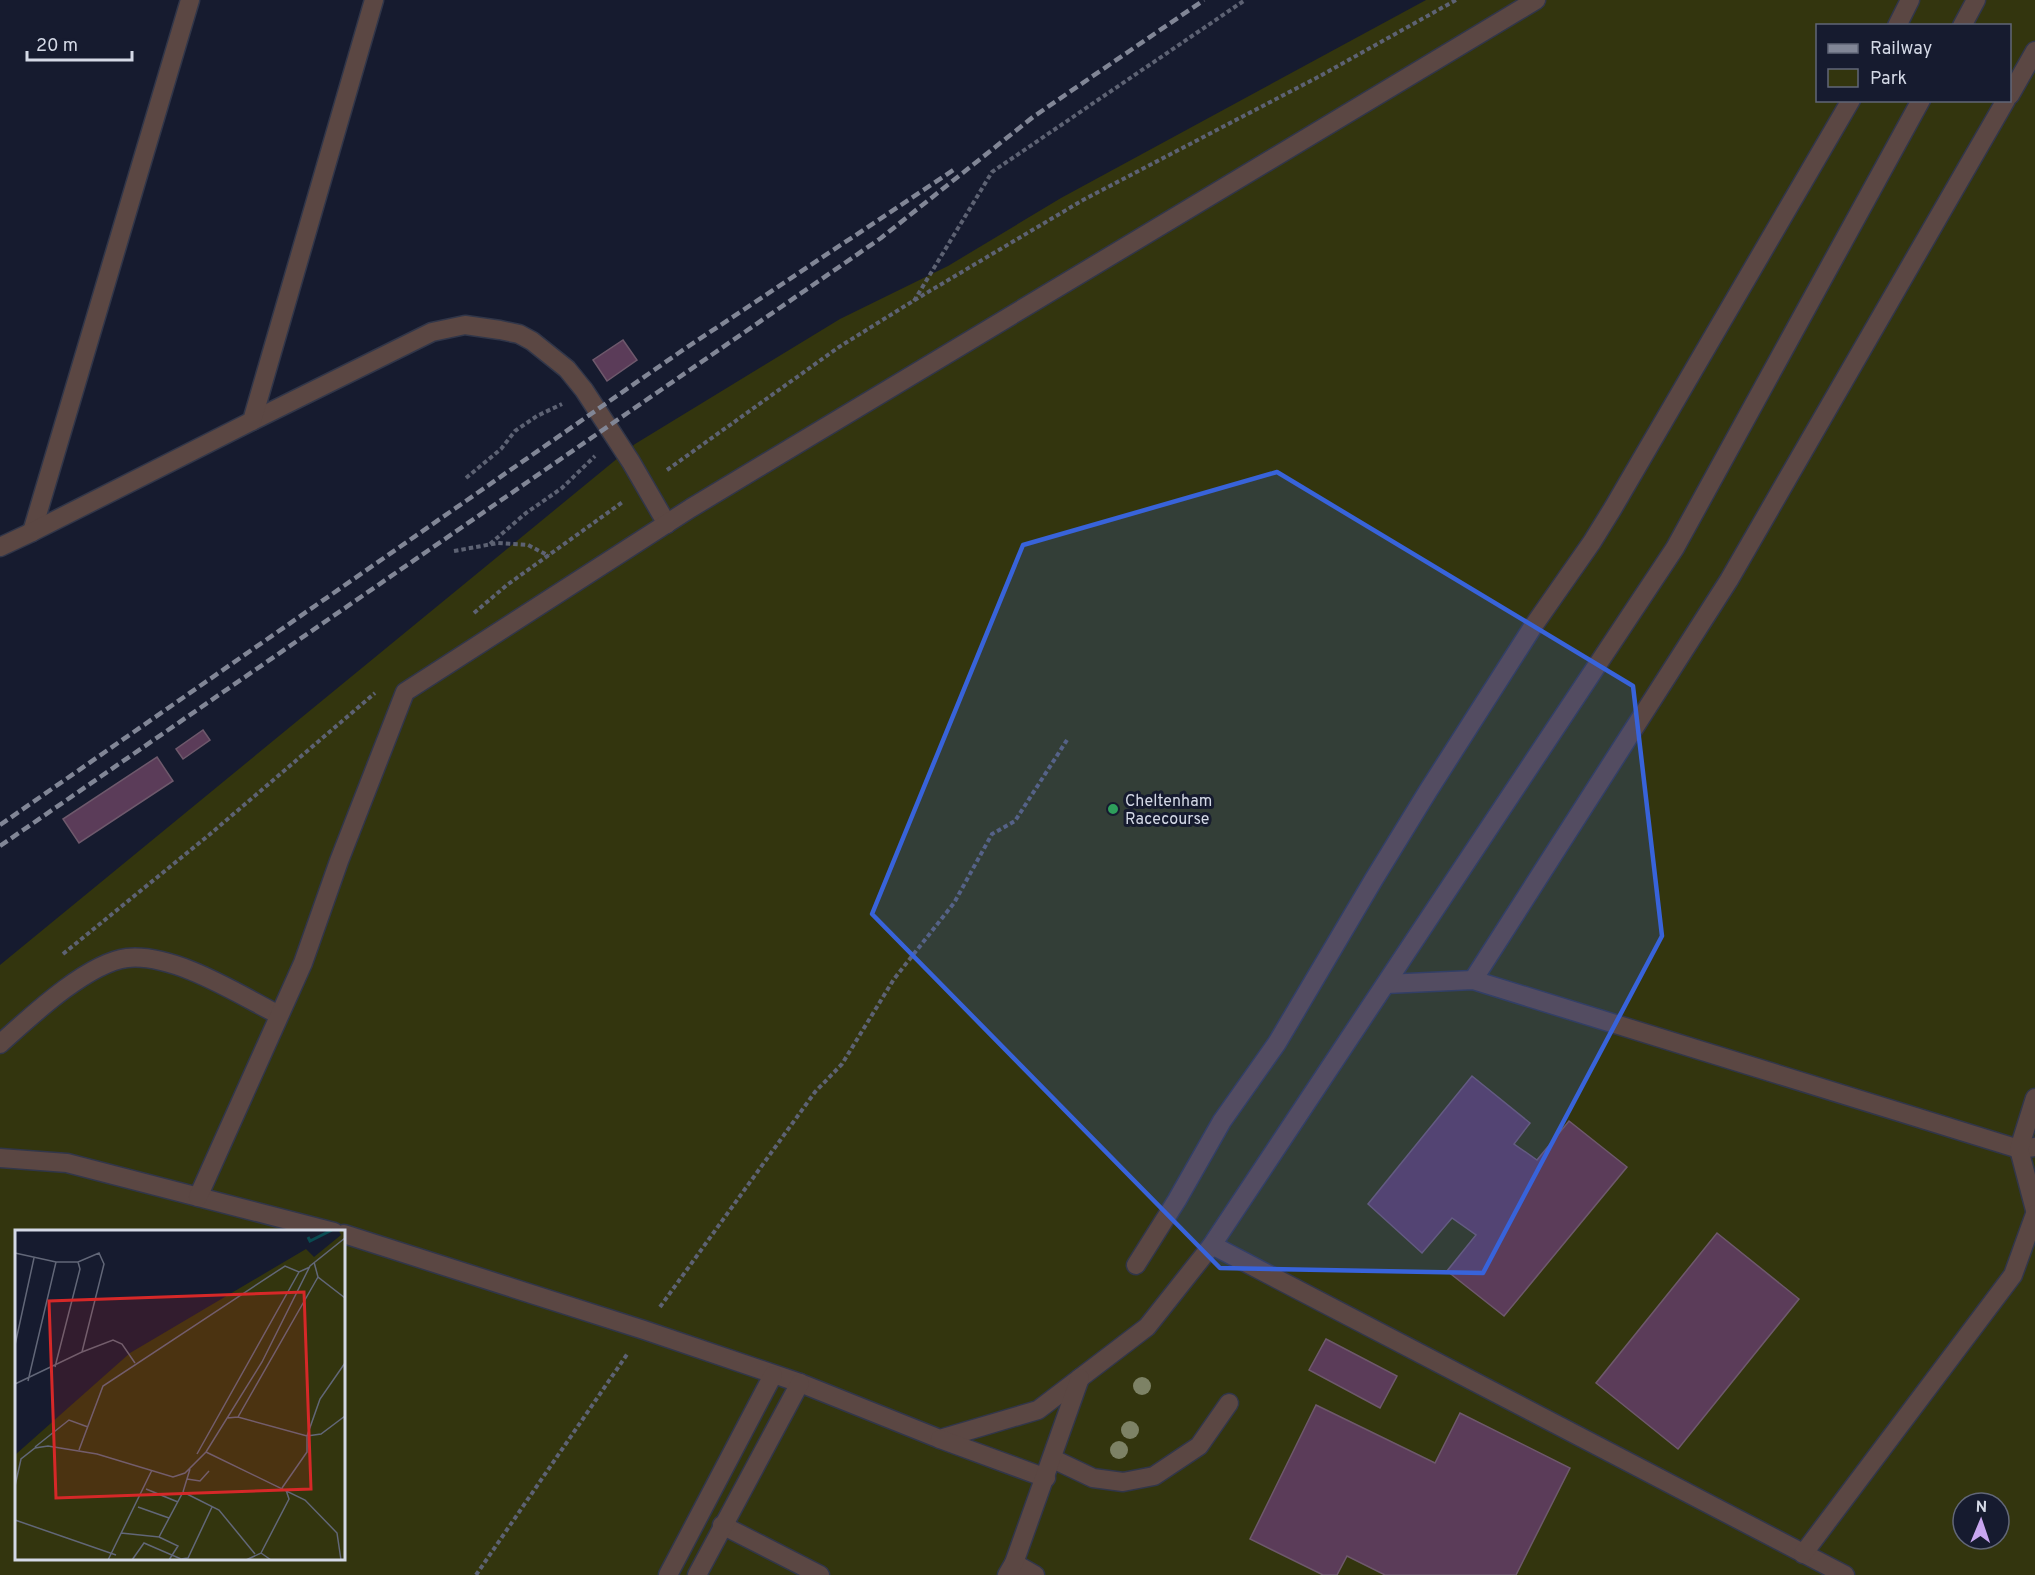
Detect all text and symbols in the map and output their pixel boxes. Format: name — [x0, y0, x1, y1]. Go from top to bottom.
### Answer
scale bar — [27, 24, 132, 62]
legend — [1816, 24, 2011, 102]
text: 20 m — [36, 35, 78, 58]
text: Railway — [1870, 38, 1932, 61]
text: Park — [1870, 68, 1907, 91]
place label: Cheltenham Racecourse — [1125, 792, 1212, 830]
marker: Cheltenham Racecourse — [1106, 802, 1120, 816]
inset map — [15, 1230, 345, 1560]
north arrow — [1951, 1491, 2011, 1551]
text: N — [1975, 1498, 1988, 1518]

